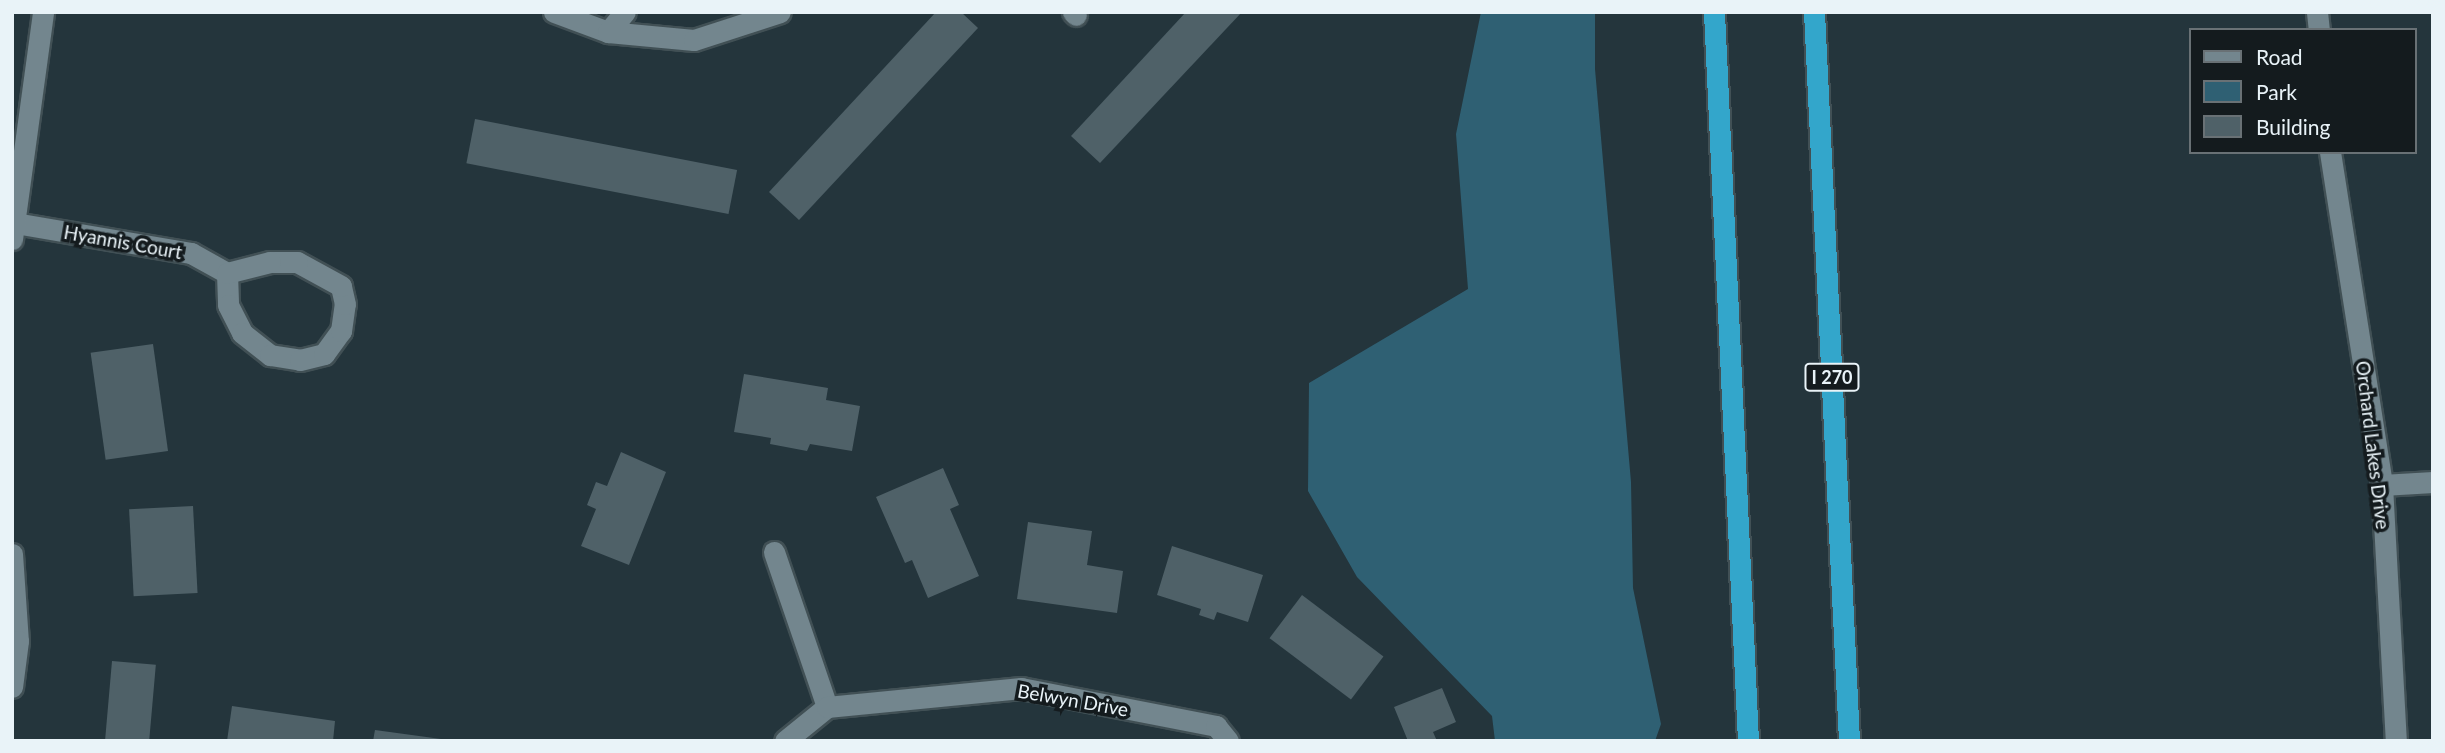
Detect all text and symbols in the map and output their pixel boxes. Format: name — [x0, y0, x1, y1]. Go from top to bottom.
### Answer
legend — [2190, 28, 2417, 154]
text: Road — [2256, 44, 2303, 69]
text: Park — [2256, 79, 2297, 104]
text: Building — [2256, 114, 2331, 139]
street label: Hyannis Court — [62, 220, 184, 264]
street label: Orchard Lakes Drive — [2351, 360, 2395, 530]
road number: I 270 — [1804, 362, 1860, 391]
street label: Belwyn Drive — [1016, 679, 1130, 721]

